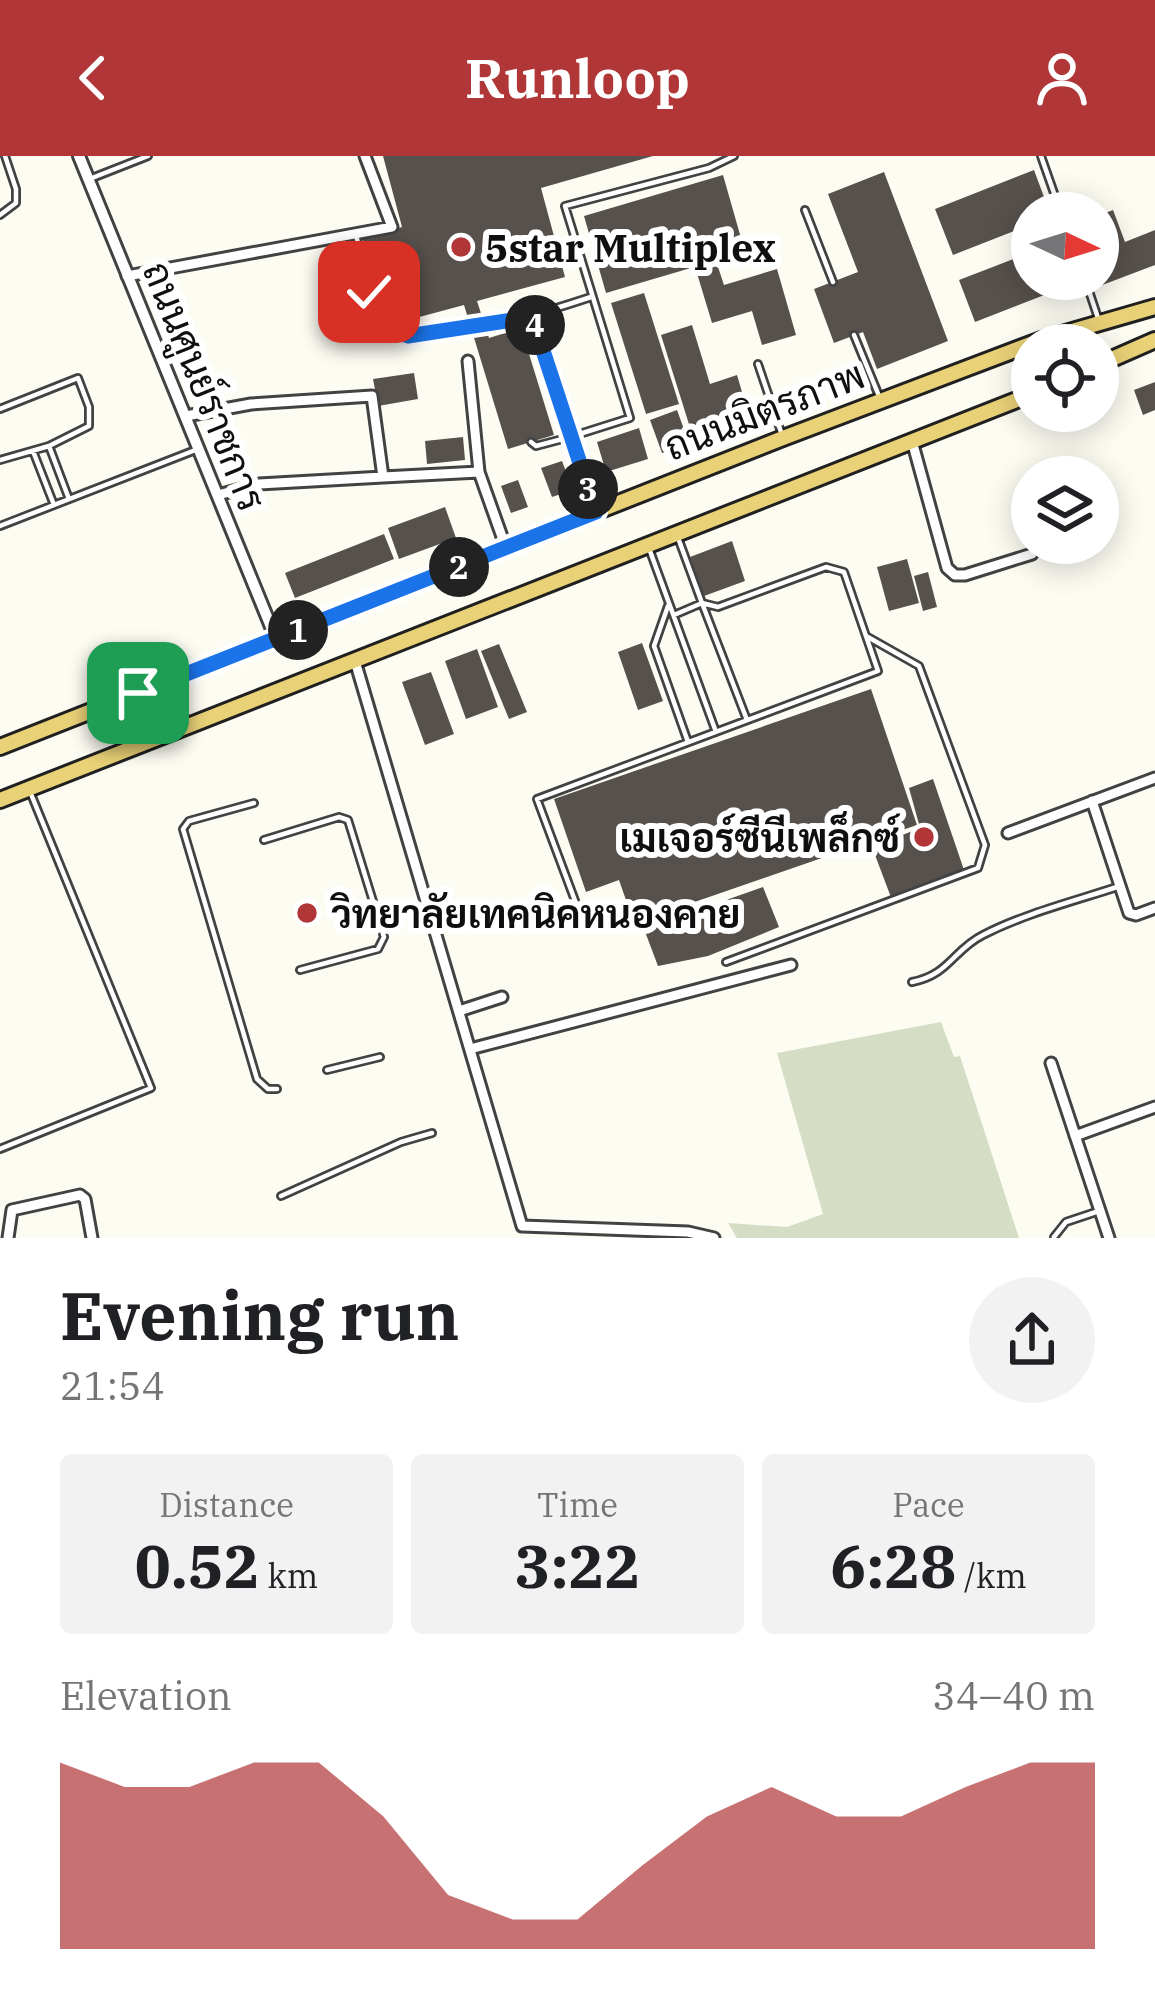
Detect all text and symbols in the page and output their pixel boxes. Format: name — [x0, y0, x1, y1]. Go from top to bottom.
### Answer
text: Runloop — [465, 43, 690, 113]
icon: back — [60, 45, 126, 111]
icon: person — [1029, 45, 1095, 111]
north arrow — [1011, 192, 1119, 300]
map controls — [1011, 192, 1119, 564]
place label: 5star Multiplex — [485, 222, 776, 273]
marker: 5star Multiplex — [448, 234, 474, 260]
pin — [318, 241, 420, 343]
street label: ถนนศูนย์ราชการ — [130, 254, 278, 519]
icon: check — [336, 259, 402, 325]
pin: 4 — [505, 295, 565, 355]
text: 4 — [525, 303, 545, 346]
button: locate — [1011, 324, 1119, 432]
street label: ถนนมิตรภาพ — [657, 349, 871, 471]
button: layers — [1011, 456, 1119, 564]
pin: 3 — [558, 459, 618, 519]
text: 3 — [578, 467, 598, 510]
pin: 2 — [429, 537, 489, 597]
text: 2 — [449, 545, 469, 588]
pin: 1 — [268, 600, 328, 660]
text: 1 — [288, 608, 308, 651]
pin — [87, 642, 189, 744]
icon: arrive — [105, 660, 171, 726]
place label: เมเจอร์ซีนีเพล็กซ์ — [619, 811, 901, 863]
marker: เมเจอร์ซีนีเพล็กซ์ — [911, 824, 937, 850]
place label: วิทยาลัยเทคนิคหนองคาย — [329, 888, 740, 939]
marker: วิทยาลัยเทคนิคหนองคาย — [294, 900, 320, 926]
text: Evening run — [60, 1272, 459, 1358]
button: share — [969, 1277, 1095, 1403]
text: 21:54 — [60, 1360, 165, 1411]
text: Distance — [159, 1483, 294, 1526]
text: Time — [537, 1483, 618, 1526]
text: Pace — [892, 1483, 965, 1526]
text: 0.52 — [135, 1526, 260, 1605]
text: 3:22 — [514, 1526, 641, 1605]
text: 6:28 — [830, 1526, 956, 1605]
text: km — [260, 1554, 318, 1597]
text: /km — [956, 1554, 1027, 1597]
text: Elevation — [60, 1670, 232, 1721]
text: 34–40 m — [932, 1670, 1095, 1721]

